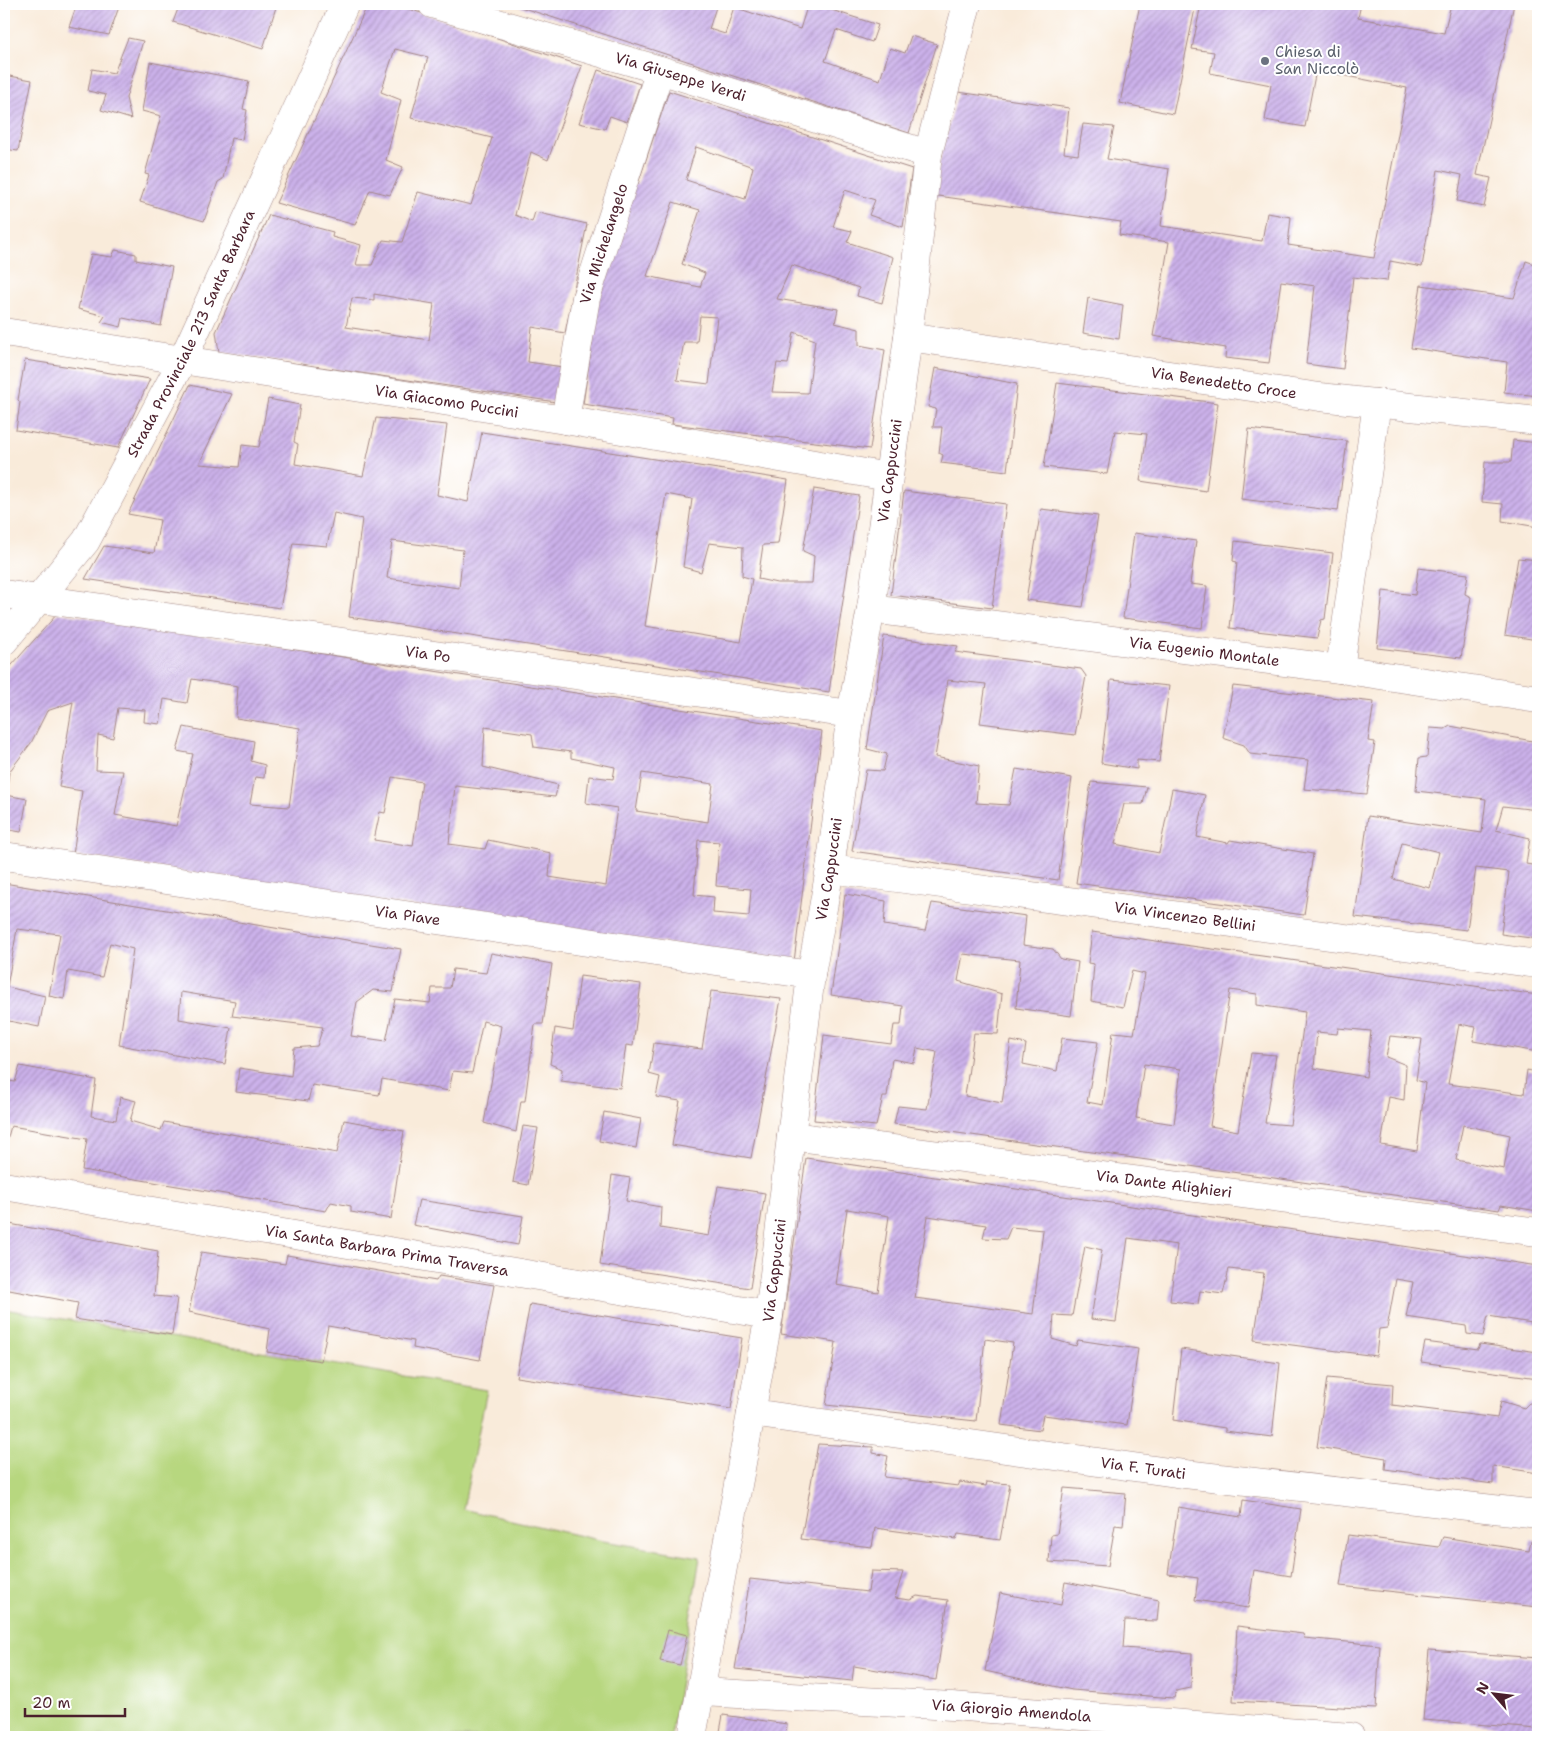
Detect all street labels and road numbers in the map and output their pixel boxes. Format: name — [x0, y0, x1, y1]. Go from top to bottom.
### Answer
street label: Via Giuseppe Verdi — [613, 47, 749, 106]
street label: Via Michelangelo — [575, 181, 633, 305]
street label: Strada Provinciale 213 Santa Barbara — [122, 206, 260, 461]
street label: Via Benedetto Croce — [1149, 362, 1298, 403]
street label: Via Giacomo Puccini — [373, 380, 520, 423]
street label: Via Cappuccini — [873, 418, 907, 524]
street label: Via Eugenio Montale — [1128, 632, 1281, 671]
street label: Via Po — [404, 641, 452, 667]
street label: Via Cappuccini — [811, 816, 847, 922]
street label: Via Vincenzo Bellini — [1113, 897, 1257, 936]
street label: Via Piave — [373, 901, 442, 930]
street label: Via Dante Alighieri — [1095, 1165, 1233, 1203]
street label: Via Cappuccini — [758, 1217, 791, 1324]
street label: Via Santa Barbara Prima Traversa — [263, 1220, 511, 1281]
street label: Via F. Turati — [1099, 1452, 1187, 1484]
street label: Via Giorgio Amendola — [931, 1695, 1093, 1727]

